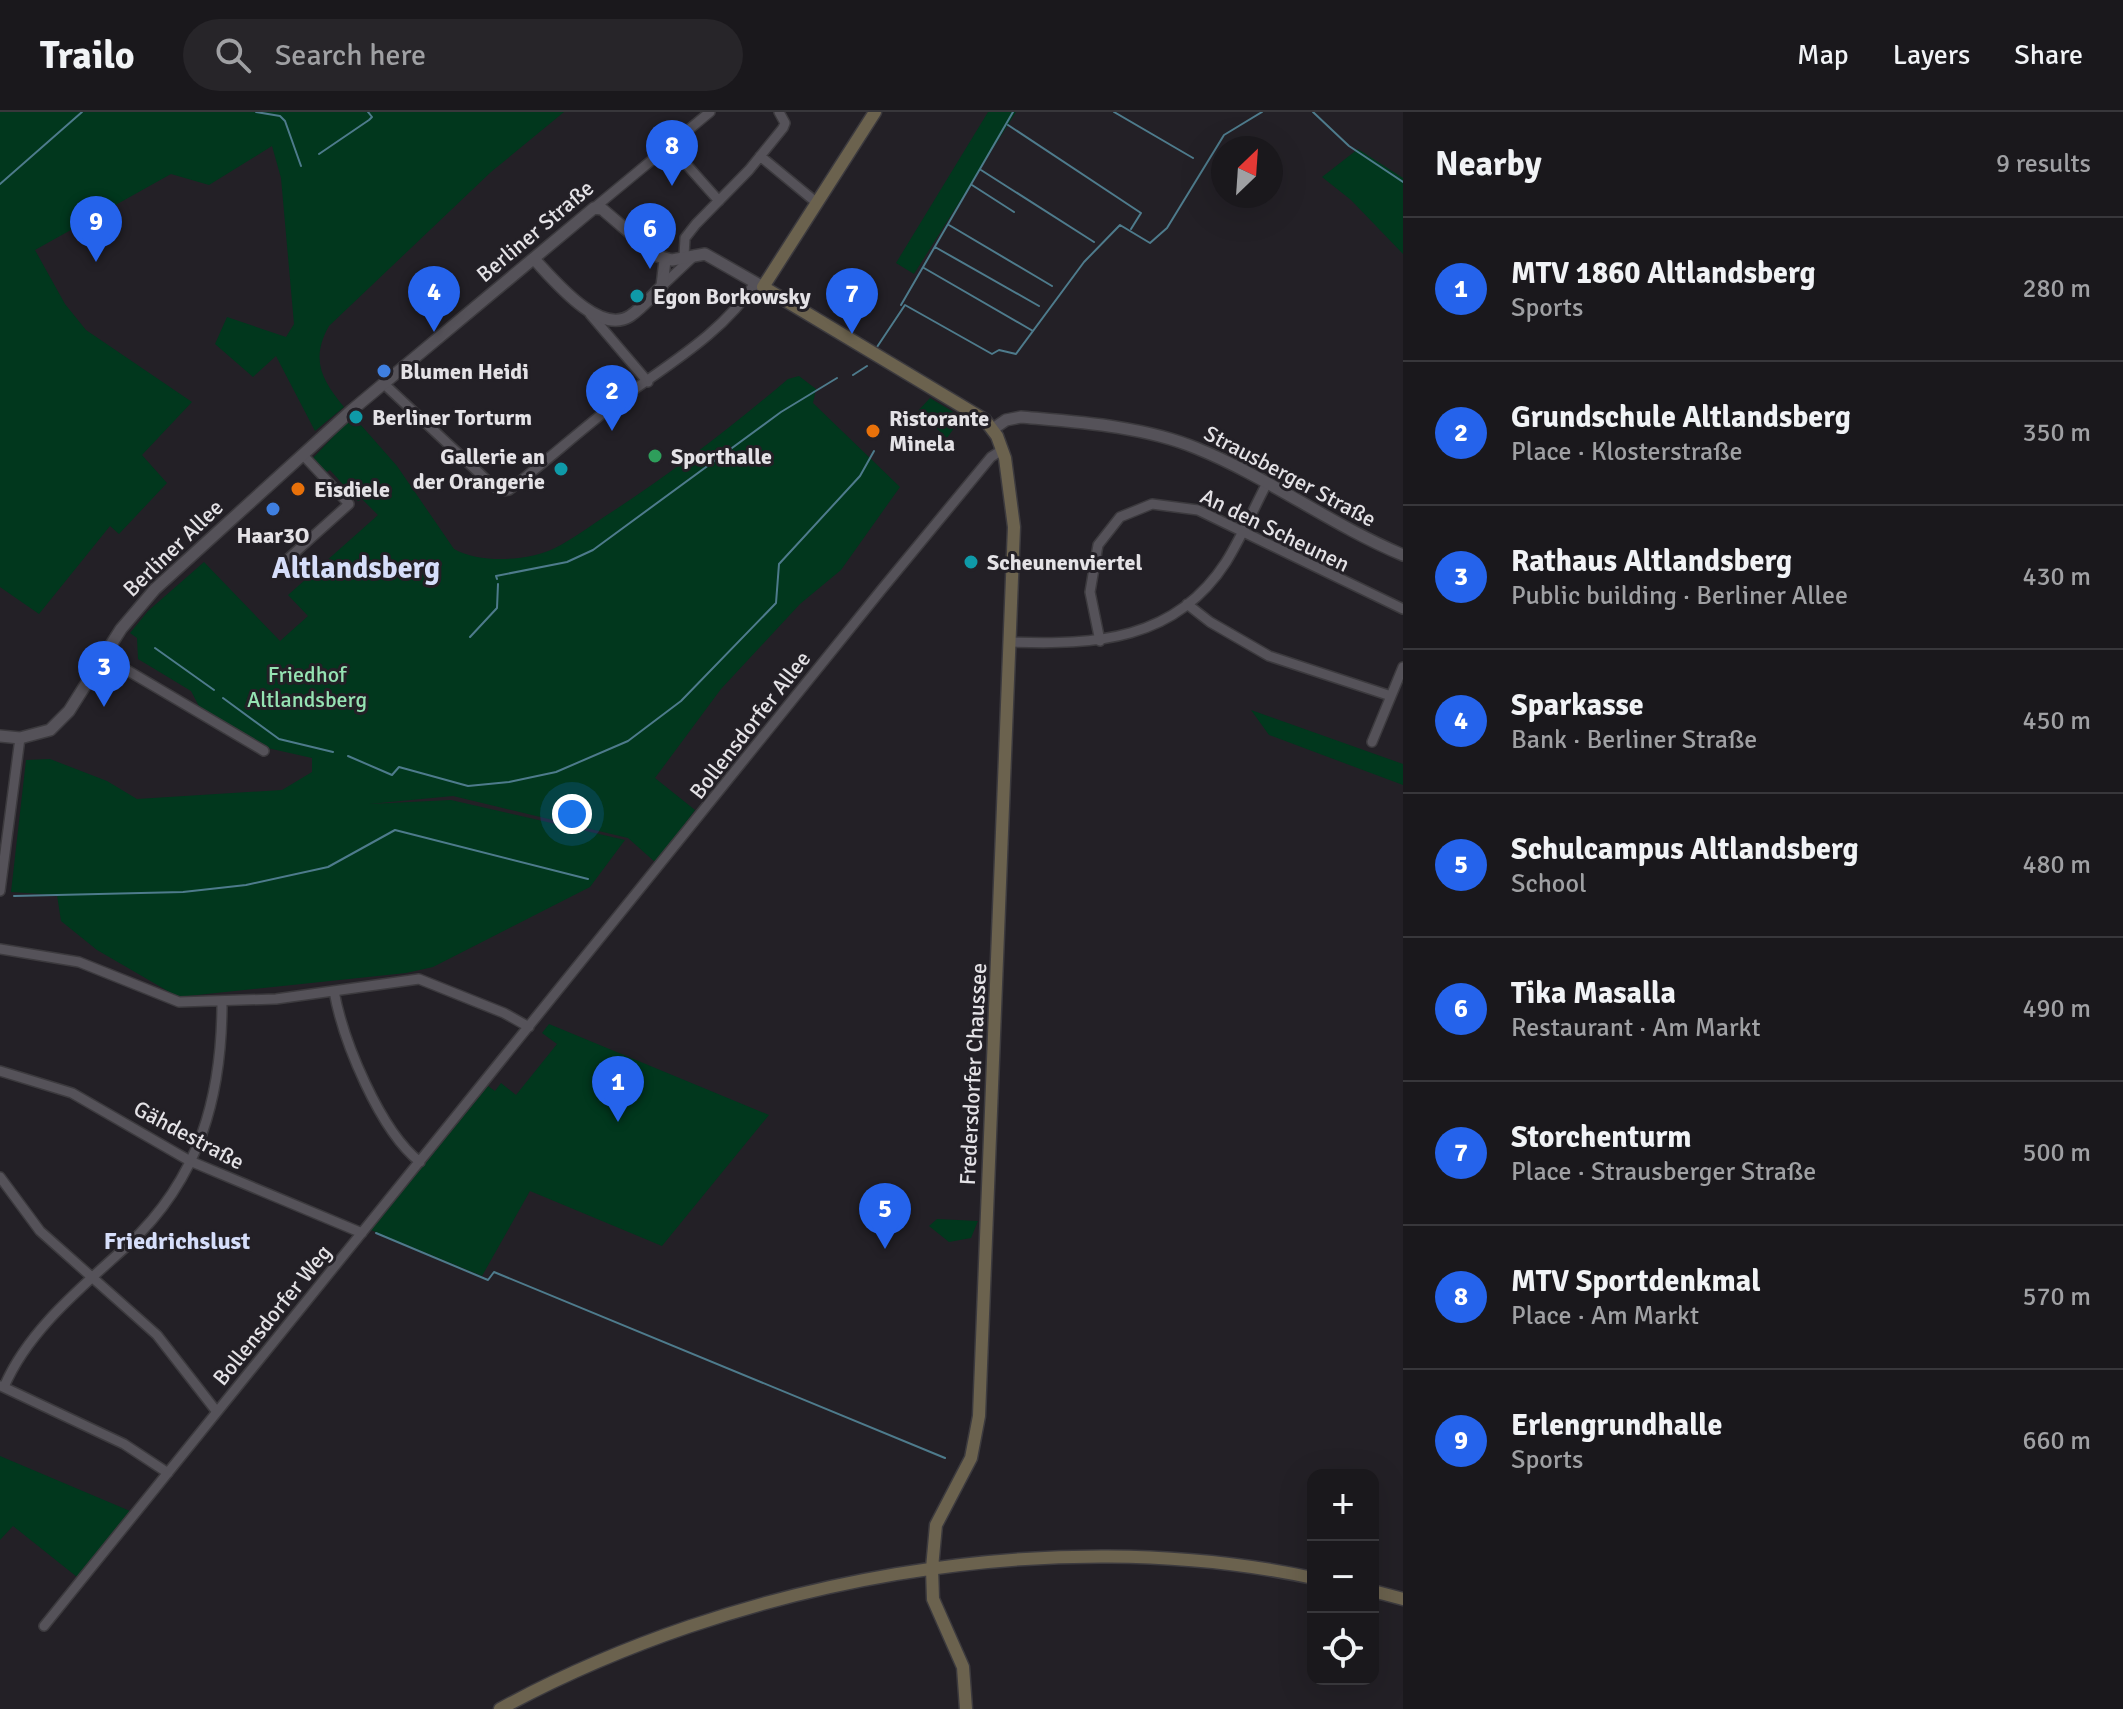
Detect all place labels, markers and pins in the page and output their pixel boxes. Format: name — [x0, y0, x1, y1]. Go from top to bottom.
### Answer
pin: 8 — [646, 120, 698, 186]
pin: 9 — [70, 196, 122, 262]
pin: 6 — [624, 203, 676, 269]
pin: 4 — [408, 266, 460, 332]
pin: 7 — [826, 268, 878, 334]
place label: Egon Borkowsky — [653, 283, 811, 310]
marker: Egon Borkowsky — [628, 287, 646, 305]
place label: Blumen Heidi — [400, 358, 529, 385]
marker: Blumen Heidi — [375, 362, 393, 380]
pin: 2 — [586, 365, 638, 431]
place label: Berliner Torturm — [372, 404, 532, 431]
place label: Ristorante Minela — [889, 405, 989, 457]
marker: Berliner Torturm — [347, 408, 365, 426]
marker: Ristorante Minela — [864, 422, 882, 440]
place label: Gallerie an der Orangerie — [413, 443, 545, 495]
place label: Sporthalle — [671, 443, 772, 470]
marker: Sporthalle — [646, 447, 664, 465]
marker: Gallerie an der Orangerie — [552, 460, 570, 478]
place label: Eisdiele — [314, 476, 390, 503]
marker: Eisdiele — [289, 480, 307, 498]
marker: Haar3O — [264, 500, 282, 518]
place label: Haar3O — [237, 522, 309, 549]
place label: Scheunenviertel — [987, 549, 1143, 576]
marker: Scheunenviertel — [962, 553, 980, 571]
pin: 3 — [78, 641, 130, 707]
pin: 1 — [592, 1056, 644, 1122]
pin: 5 — [859, 1183, 911, 1249]

